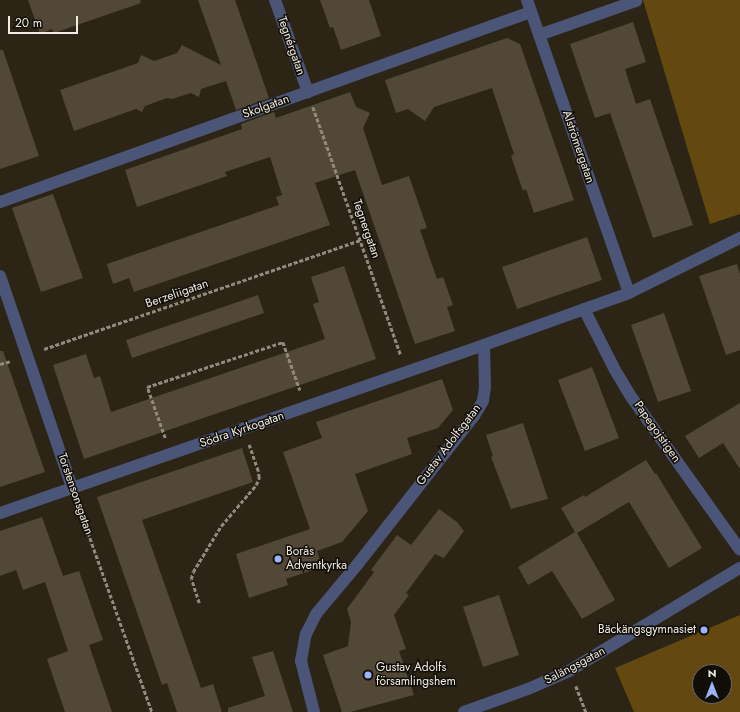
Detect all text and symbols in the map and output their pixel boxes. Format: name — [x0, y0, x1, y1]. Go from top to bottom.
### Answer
scale bar — [10, 8, 80, 34]
text: 20 m — [15, 14, 42, 32]
street label: Tegnérgatan — [274, 15, 308, 77]
street label: Skolgatan — [241, 92, 291, 122]
street label: Alströmergatan — [559, 109, 597, 185]
street label: Tegnergatan — [349, 198, 383, 260]
street label: Berzeliigatan — [144, 277, 210, 311]
street label: Papegojstigen — [631, 399, 683, 465]
street label: Gustav Adolfsgatan — [414, 402, 484, 488]
street label: Södra Kyrkogatan — [198, 409, 286, 451]
street label: Torstensonsgatan — [54, 451, 96, 537]
place label: Borås Adventkyrka — [286, 545, 347, 573]
marker: Borås Adventkyrka — [273, 554, 283, 564]
place label: Bäckängsgymnasiet — [598, 623, 696, 637]
marker: Bäckängsgymnasiet — [699, 625, 709, 635]
street label: Salängsgatan — [542, 644, 608, 688]
place label: Gustav Adolfs församlingshem — [376, 661, 456, 689]
north arrow — [692, 664, 732, 704]
text: N — [708, 665, 716, 681]
marker: Gustav Adolfs församlingshem — [363, 670, 373, 680]

